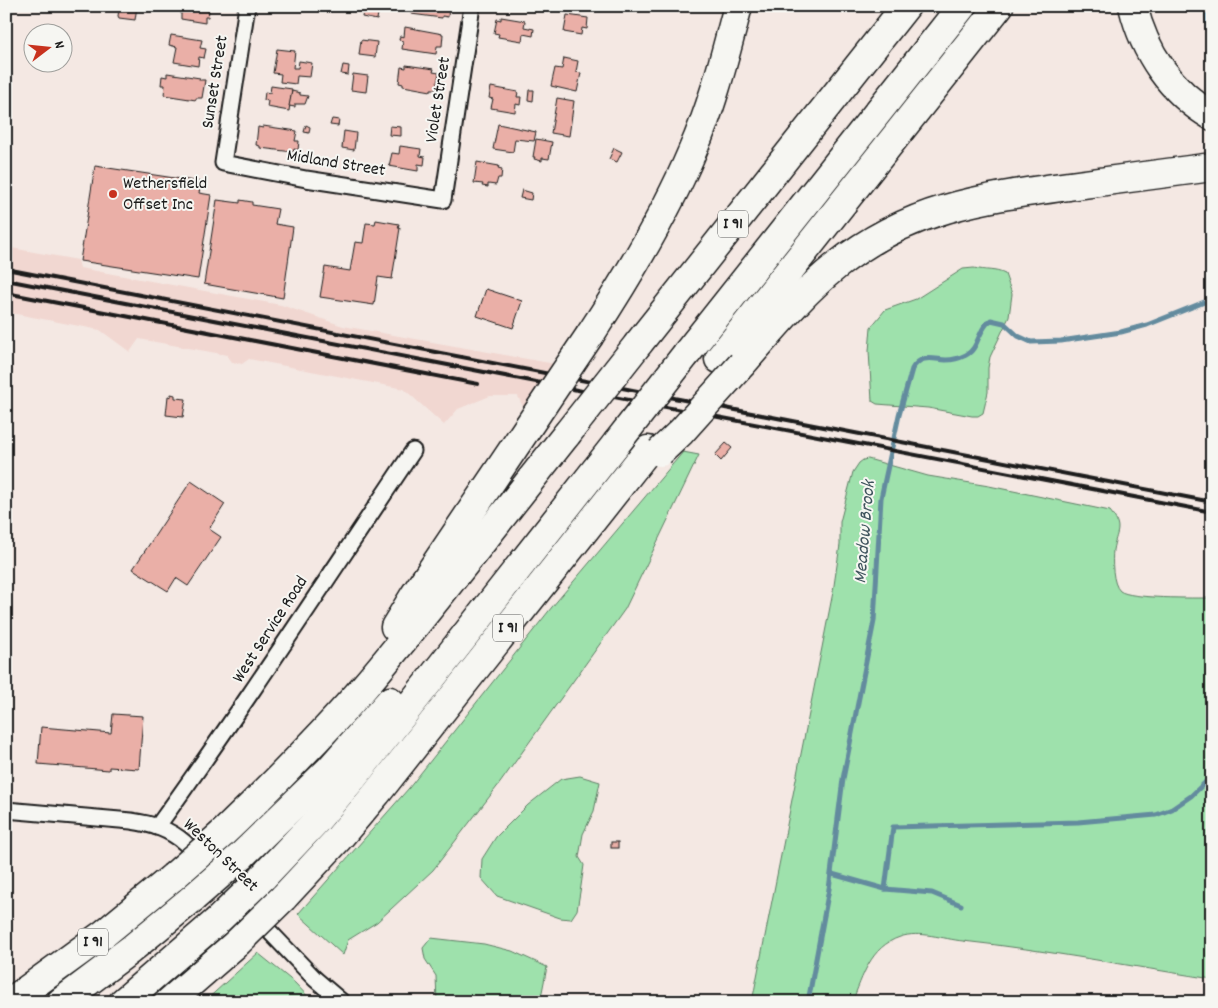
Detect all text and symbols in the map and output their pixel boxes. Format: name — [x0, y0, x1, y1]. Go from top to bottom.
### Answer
north arrow — [22, 22, 72, 72]
street label: Sunset Street — [196, 33, 236, 130]
text: N — [48, 39, 69, 51]
street label: Violet Street — [420, 55, 458, 145]
street label: Midland Street — [285, 144, 388, 184]
place label: Wethersfield Offset Inc — [123, 172, 207, 218]
marker: Wethersfield Offset Inc — [107, 188, 119, 200]
road number: I 91 — [718, 210, 748, 238]
water label: Meadow Brook — [848, 477, 884, 585]
street label: West Service Road — [227, 572, 315, 688]
road number: I 91 — [493, 614, 523, 641]
street label: Weston Street — [177, 813, 264, 899]
road number: I 91 — [78, 929, 108, 956]

